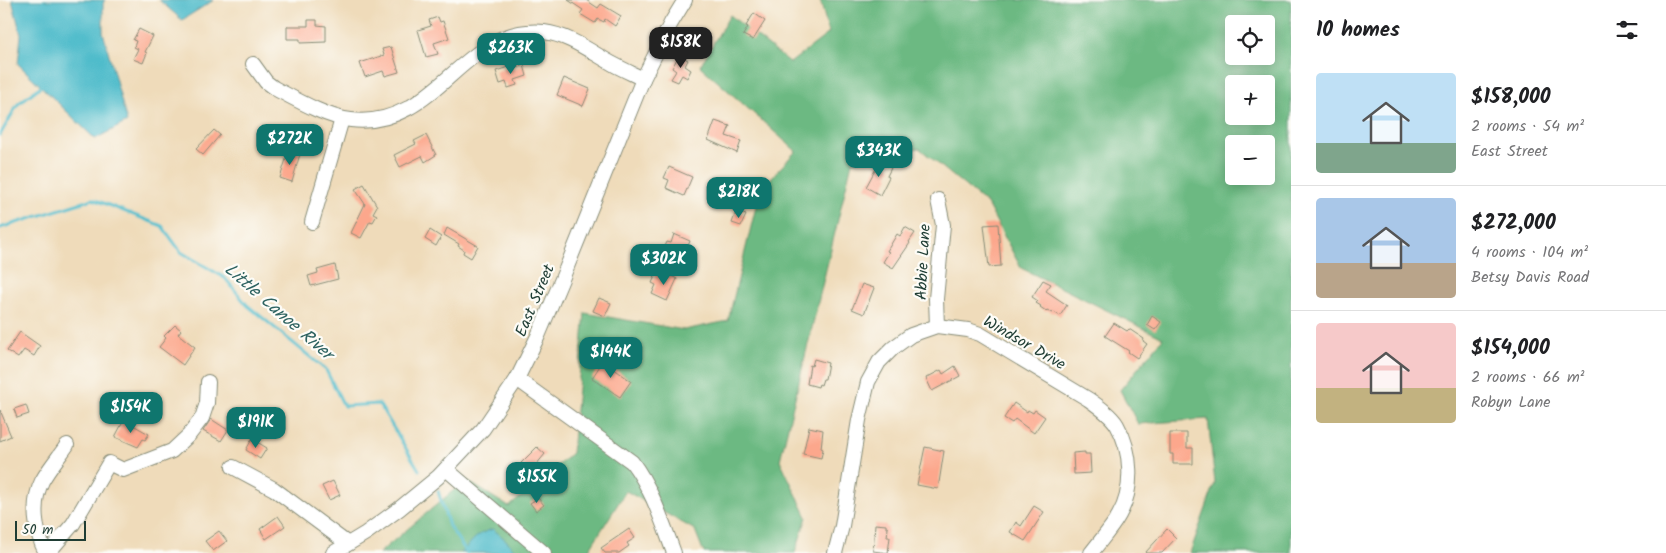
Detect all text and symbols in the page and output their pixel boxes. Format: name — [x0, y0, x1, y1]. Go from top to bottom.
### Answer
text: 10 homes — [1316, 14, 1400, 47]
map controls — [1225, 15, 1275, 185]
button: locate — [1225, 15, 1275, 65]
icon: filters — [1613, 16, 1641, 44]
pin: $158K — [646, 27, 716, 69]
text: $158K — [660, 30, 702, 55]
pin: $263K — [476, 32, 546, 75]
text: $263K — [488, 36, 534, 61]
button: + — [1225, 75, 1275, 125]
text: $158,000 — [1471, 81, 1551, 114]
icon: home — [1356, 93, 1416, 153]
text: 2 rooms · 54 m² — [1471, 114, 1584, 139]
pin: $272K — [255, 124, 325, 166]
text: $272K — [267, 127, 313, 152]
button: − — [1225, 135, 1275, 185]
pin: $343K — [844, 136, 914, 178]
text: $343K — [856, 139, 902, 164]
text: East Street — [1471, 139, 1548, 164]
pin: $218K — [704, 176, 774, 219]
text: $218K — [718, 180, 760, 205]
text: $272,000 — [1471, 207, 1556, 240]
icon: home — [1356, 218, 1416, 278]
street label: Abbie Lane — [909, 224, 938, 301]
text: 4 rooms · 104 m² — [1471, 240, 1588, 265]
pin: $302K — [629, 244, 699, 286]
text: $302K — [641, 247, 687, 272]
water label: Little Canoe River — [217, 256, 342, 371]
street label: East Street — [509, 260, 562, 341]
text: Betsy Davis Road — [1471, 265, 1589, 290]
street label: Windsor Drive — [978, 309, 1070, 377]
text: $154,000 — [1471, 332, 1550, 365]
pin: $144K — [576, 336, 646, 379]
text: $144K — [590, 340, 632, 365]
icon: home — [1356, 343, 1416, 403]
text: 2 rooms · 66 m² — [1471, 365, 1585, 390]
text: Robyn Lane — [1471, 390, 1550, 415]
pin: $154K — [96, 392, 166, 434]
text: $154K — [111, 395, 151, 420]
pin: $191K — [221, 406, 291, 449]
text: $191K — [238, 410, 274, 435]
pin: $155K — [502, 462, 572, 504]
text: $155K — [517, 465, 557, 490]
scale bar — [15, 518, 86, 541]
text: 50 m — [22, 519, 53, 541]

